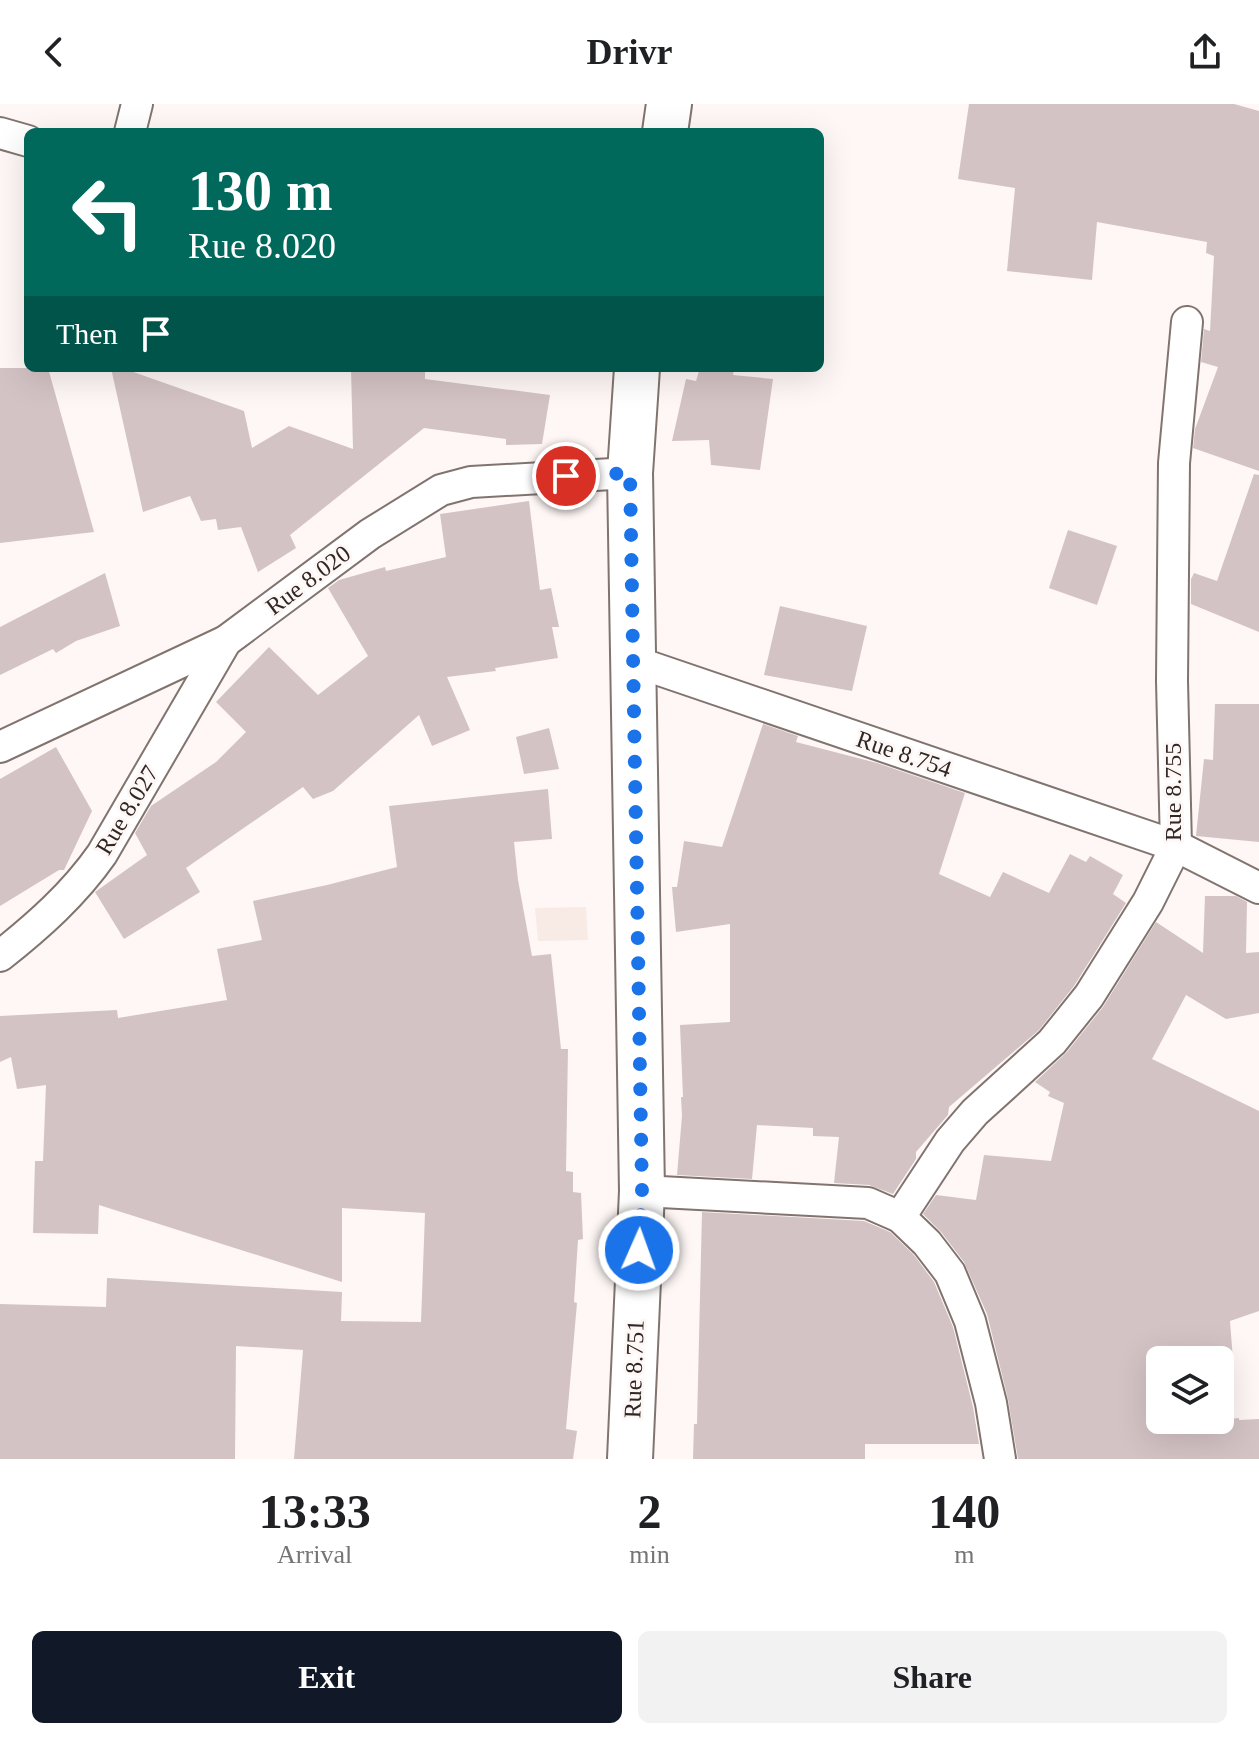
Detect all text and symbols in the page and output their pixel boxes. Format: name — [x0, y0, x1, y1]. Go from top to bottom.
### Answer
icon: back — [32, 30, 76, 74]
icon: share — [1183, 30, 1227, 74]
text: Drivr — [587, 32, 672, 72]
icon: left — [56, 160, 160, 264]
text: 130 m — [188, 160, 333, 222]
text: Rue 8.020 — [188, 226, 336, 266]
icon: arrive — [134, 312, 178, 356]
text: Then — [56, 317, 118, 350]
pin — [532, 442, 600, 510]
icon: arrive — [544, 454, 588, 498]
street label: Rue 8.020 — [261, 540, 355, 620]
street label: Rue 8.754 — [853, 726, 955, 782]
street label: Rue 8.755 — [1160, 743, 1186, 841]
street label: Rue 8.027 — [90, 761, 164, 859]
position arrow — [597, 1208, 681, 1292]
street label: Rue 8.751 — [619, 1319, 649, 1419]
map controls — [1146, 1346, 1234, 1434]
button: layers — [1146, 1346, 1234, 1434]
text: 13:33 — [259, 1485, 371, 1538]
text: 2 — [637, 1485, 661, 1538]
text: 140 — [928, 1485, 1000, 1538]
text: Arrival — [277, 1540, 352, 1569]
text: min — [629, 1540, 670, 1569]
text: m — [954, 1540, 974, 1569]
button: Exit — [32, 1631, 622, 1723]
button: Share — [638, 1631, 1227, 1723]

